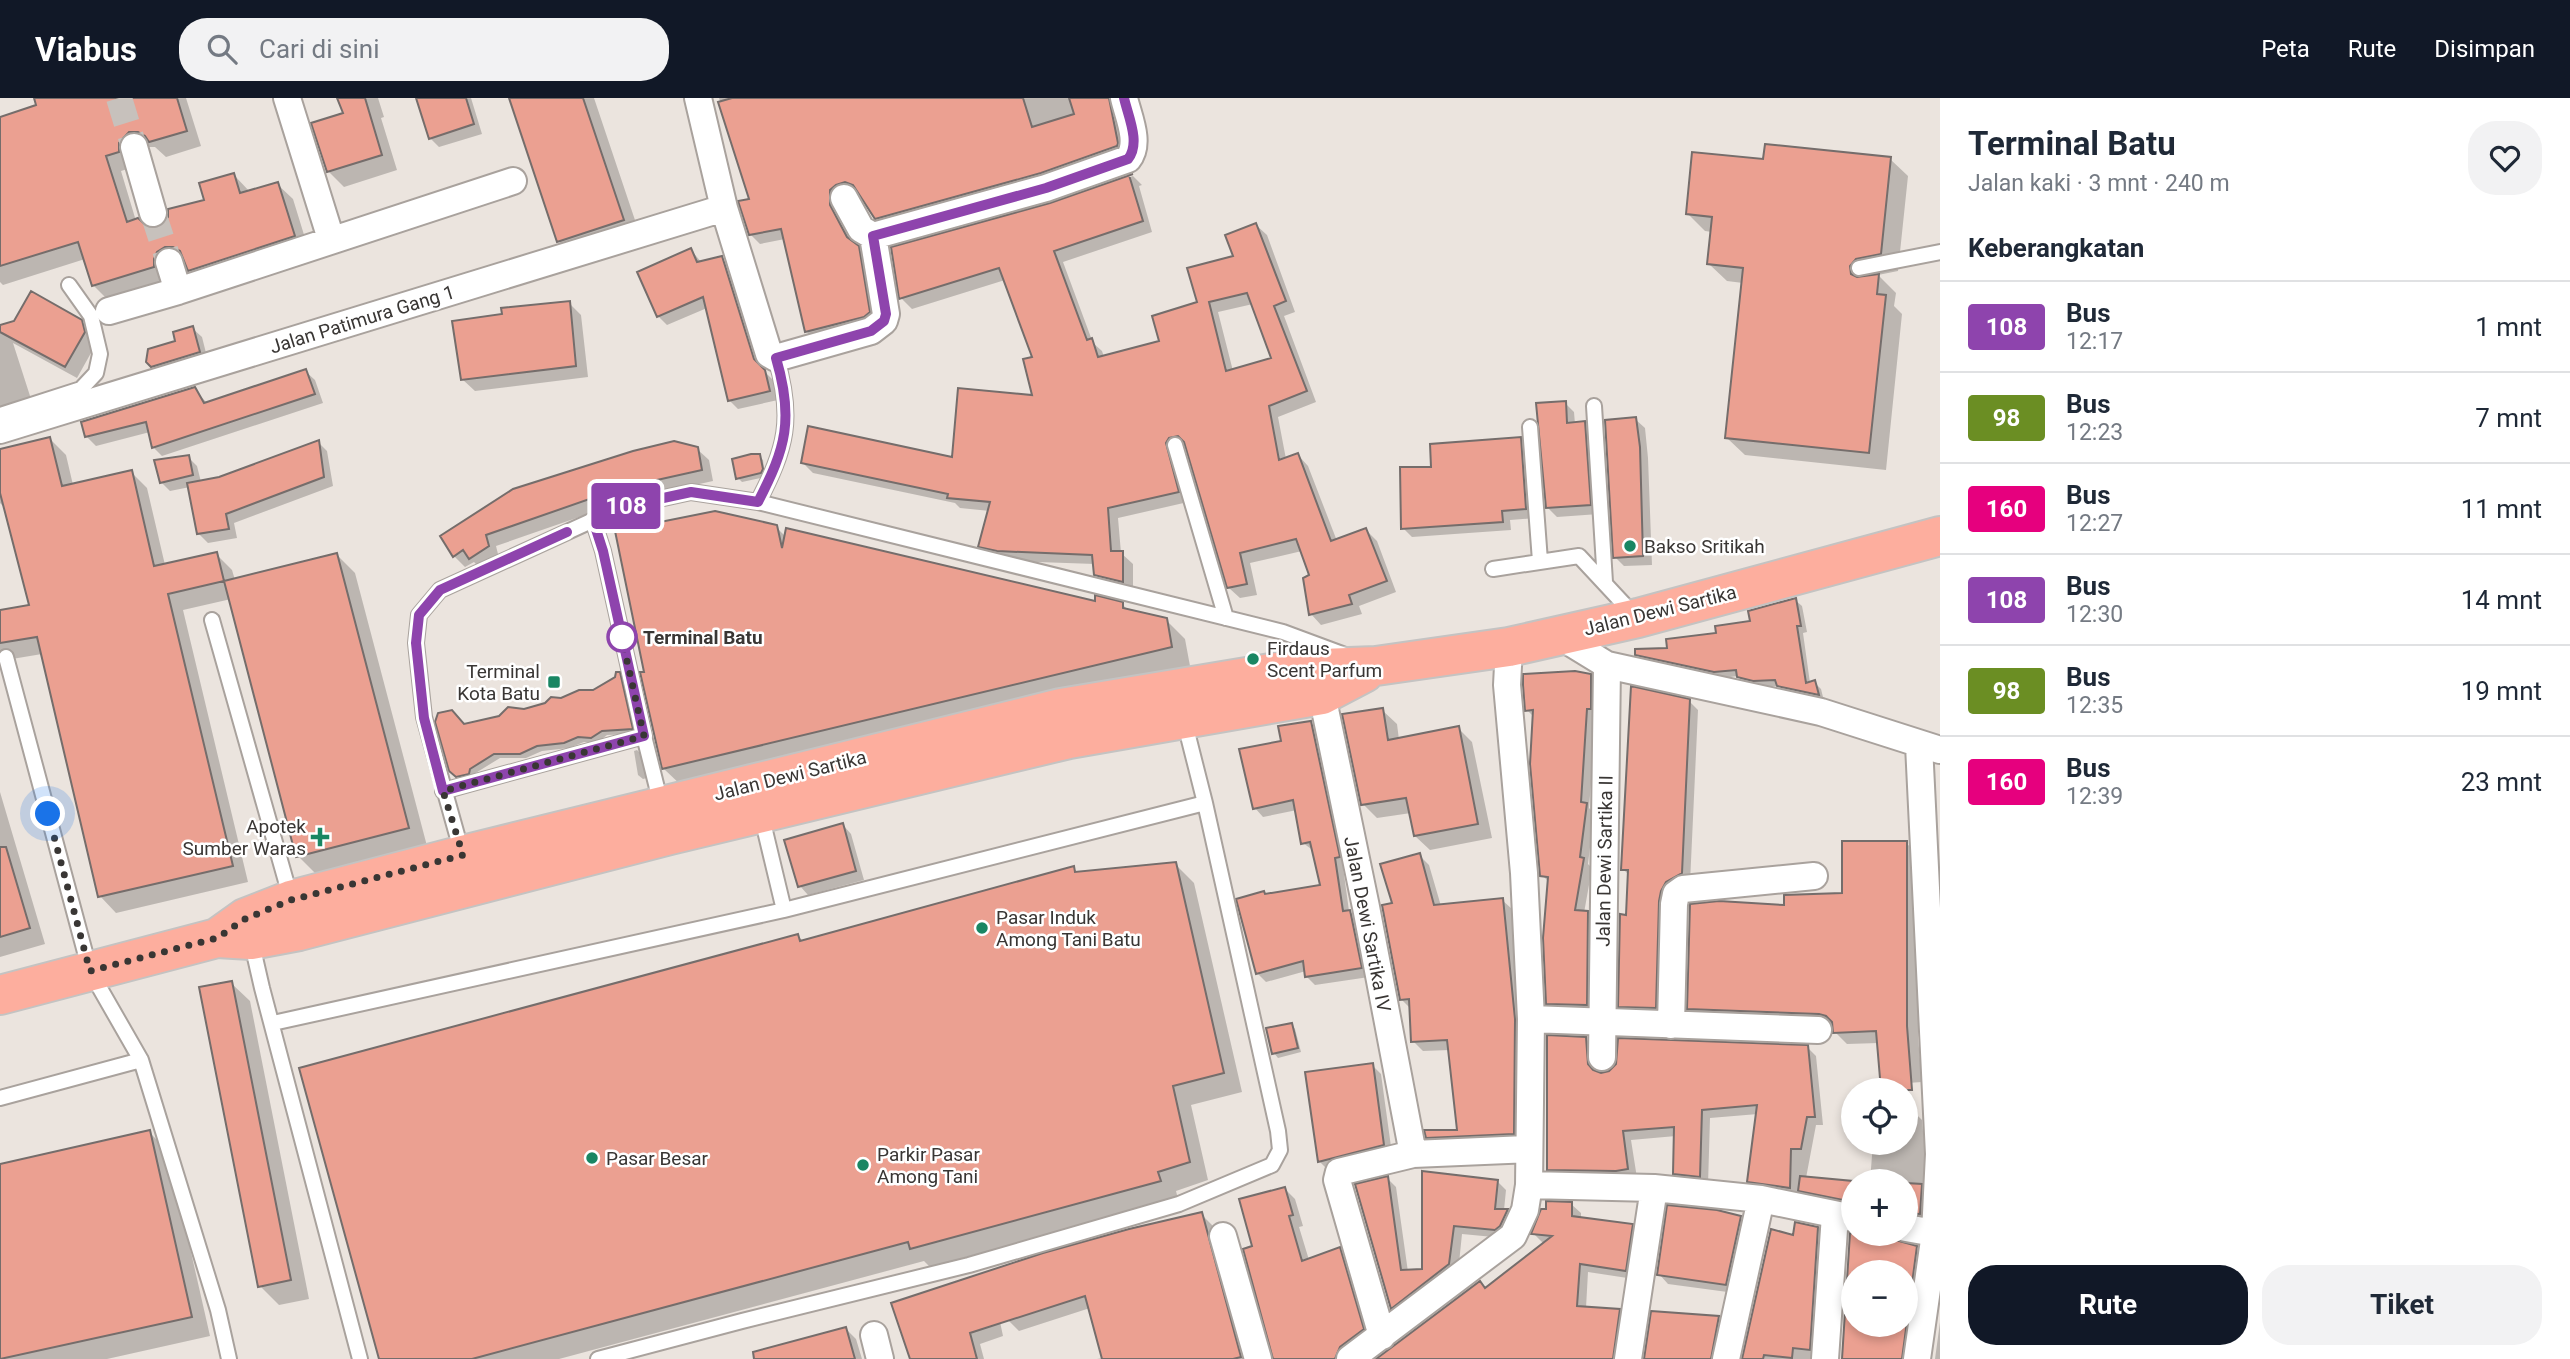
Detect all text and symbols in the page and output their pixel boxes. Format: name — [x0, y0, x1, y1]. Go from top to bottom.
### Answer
search box — [179, 18, 669, 81]
text: Viabus — [35, 30, 137, 69]
icon: search — [203, 30, 241, 68]
text: Cari di sini — [259, 34, 379, 64]
text: Peta — [2261, 35, 2310, 63]
text: Rute — [2348, 35, 2396, 63]
text: Disimpan — [2434, 35, 2535, 63]
button: heart — [2468, 121, 2542, 195]
text: Terminal Batu — [1968, 124, 2176, 163]
text: Jalan kaki · 3 mnt · 240 m — [1968, 170, 2230, 197]
text: Keberangkatan — [1968, 233, 2144, 263]
street label: Jalan Patimura Gang 1 — [267, 280, 457, 359]
text: Bus — [2066, 298, 2111, 328]
text: 1 mnt — [2475, 312, 2542, 342]
text: 108 — [1986, 313, 2027, 341]
text: 12:17 — [2066, 328, 2123, 355]
text: Bus — [2066, 389, 2111, 419]
text: 7 mnt — [2475, 403, 2542, 433]
text: 98 — [1993, 404, 2020, 432]
text: 12:23 — [2066, 419, 2123, 446]
text: Bus — [2066, 480, 2111, 510]
line badge: 108 — [586, 483, 666, 529]
text: 108 — [605, 492, 647, 520]
text: 11 mnt — [2461, 494, 2542, 524]
text: 160 — [1986, 495, 2027, 523]
text: 12:27 — [2066, 510, 2123, 537]
place label: Bakso Sritikah — [1644, 535, 1765, 558]
marker: Bakso Sritikah — [1622, 538, 1638, 554]
text: Bus — [2066, 571, 2111, 601]
street label: Jalan Dewi Sartika — [1581, 580, 1739, 641]
text: 14 mnt — [2461, 585, 2542, 615]
text: 108 — [1986, 586, 2027, 614]
text: 12:30 — [2066, 601, 2123, 628]
marker: Terminal Batu — [607, 622, 637, 652]
place label: Terminal Batu — [643, 626, 763, 649]
place label: Firdaus Scent Parfum — [1267, 637, 1382, 682]
marker: Firdaus Scent Parfum — [1245, 651, 1261, 667]
place label: Terminal Kota Batu — [457, 660, 540, 705]
text: Bus — [2066, 662, 2111, 692]
marker: Terminal Kota Batu — [546, 674, 562, 690]
text: 19 mnt — [2461, 676, 2542, 706]
text: 98 — [1993, 677, 2020, 705]
text: 12:35 — [2066, 692, 2123, 719]
street label: Jalan Dewi Sartika — [711, 745, 869, 806]
text: Bus — [2066, 753, 2111, 783]
text: 23 mnt — [2461, 767, 2542, 797]
text: 160 — [1986, 768, 2027, 796]
street label: Jalan Dewi Sartika II — [1592, 775, 1617, 947]
text: 12:39 — [2066, 783, 2123, 810]
your location — [30, 796, 65, 831]
place label: Apotek Sumber Waras — [183, 815, 306, 860]
marker: Apotek Sumber Waras — [312, 829, 328, 845]
street label: Jalan Dewi Sartika IV — [1339, 834, 1396, 1014]
place label: Pasar Induk Among Tani Batu — [996, 906, 1141, 951]
marker: Pasar Induk Among Tani Batu — [974, 920, 990, 936]
map controls — [1841, 1078, 1918, 1337]
button: locate — [1841, 1078, 1918, 1155]
place label: Parkir Pasar Among Tani — [877, 1143, 980, 1188]
place label: Pasar Besar — [606, 1147, 709, 1170]
marker: Pasar Besar — [584, 1150, 600, 1166]
marker: Parkir Pasar Among Tani — [855, 1157, 871, 1173]
button: + — [1841, 1169, 1918, 1246]
button: − — [1841, 1260, 1918, 1337]
button: Rute — [1968, 1265, 2248, 1345]
button: Tiket — [2262, 1265, 2542, 1345]

